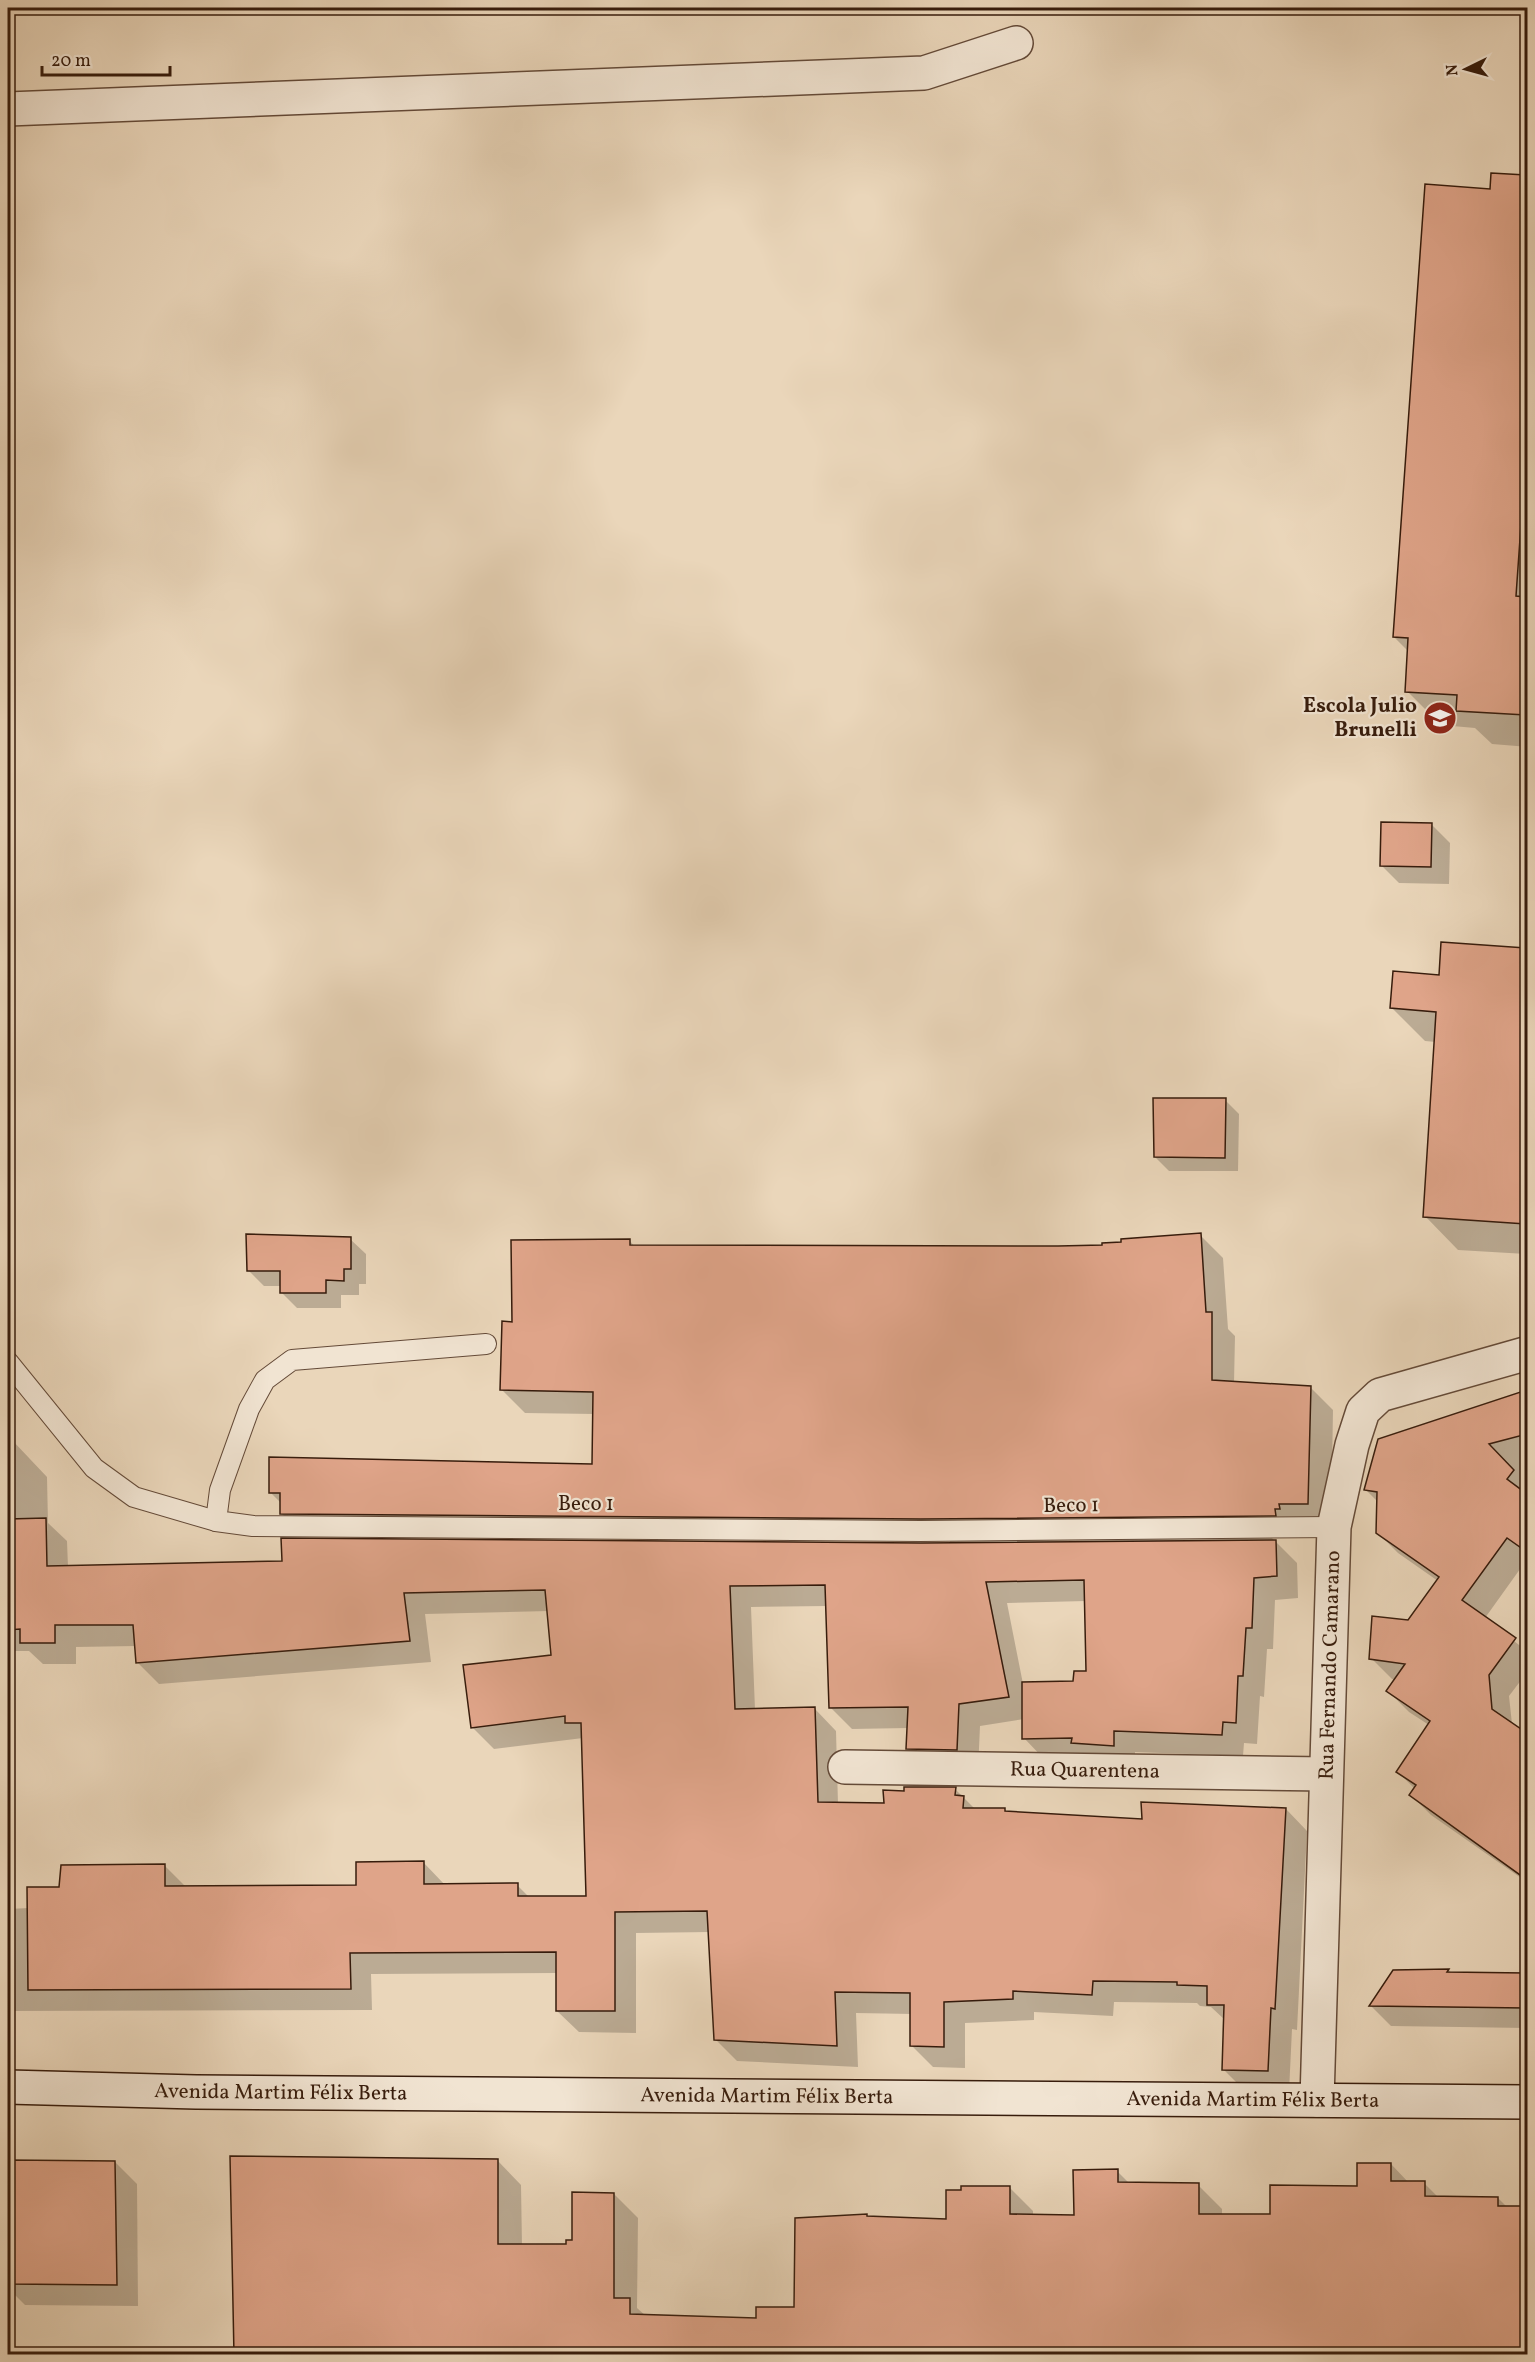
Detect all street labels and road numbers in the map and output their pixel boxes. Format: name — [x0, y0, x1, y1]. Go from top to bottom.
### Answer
street label: Beco 1 — [558, 1490, 614, 1519]
street label: Beco 1 — [1043, 1491, 1099, 1521]
street label: Rua Fernando Camarano — [1312, 1550, 1348, 1780]
street label: Rua Quarentena — [1010, 1755, 1160, 1786]
street label: Avenida Martim Félix Berta — [154, 2076, 408, 2108]
street label: Avenida Martim Félix Berta — [640, 2081, 894, 2112]
street label: Avenida Martim Félix Berta — [1126, 2084, 1380, 2115]

